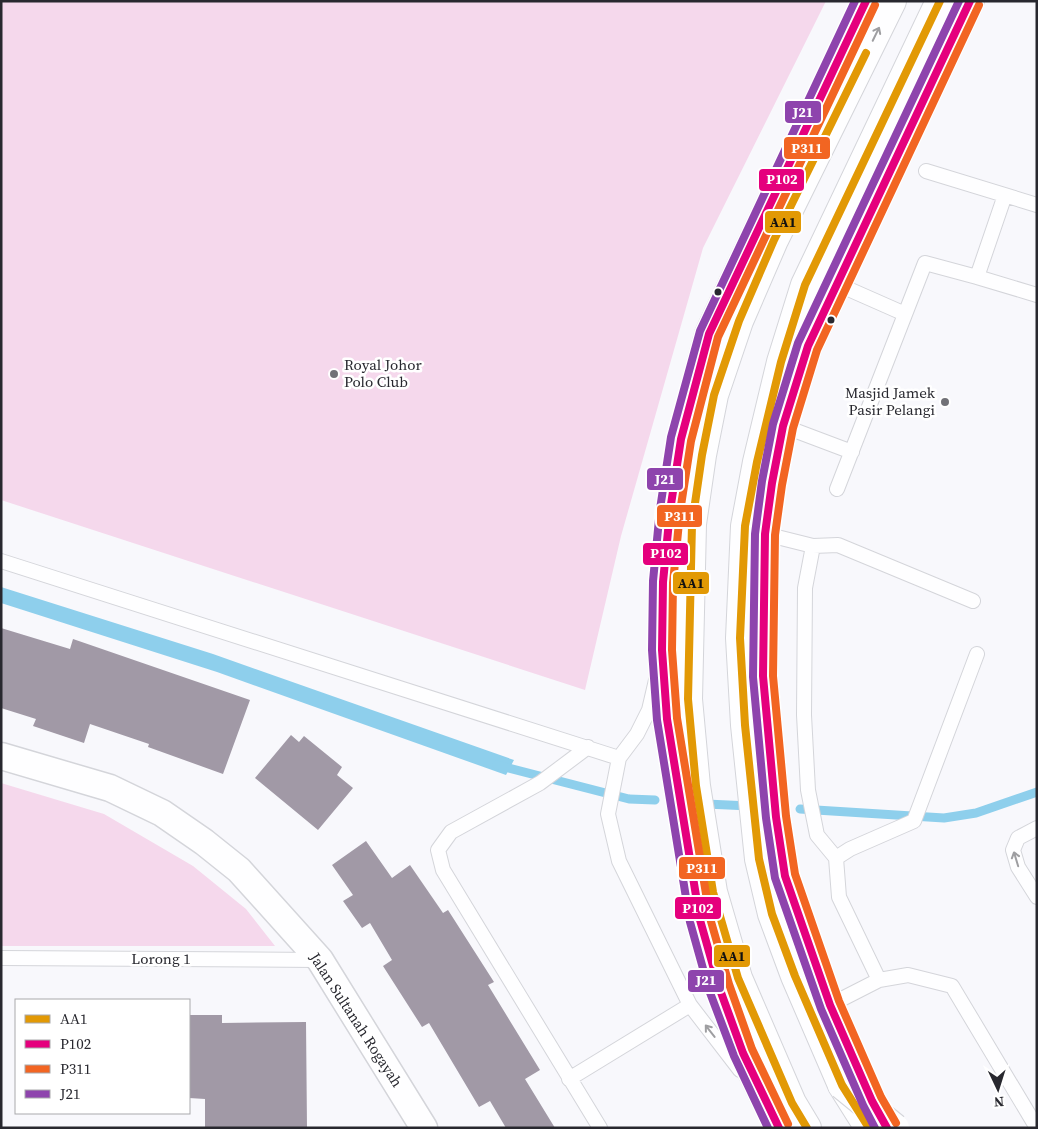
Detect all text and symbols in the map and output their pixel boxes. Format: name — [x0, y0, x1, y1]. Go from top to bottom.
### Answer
one-way arrow — [871, 27, 881, 42]
line badge: J21 — [784, 100, 822, 124]
text: J21 — [792, 102, 813, 122]
line badge: P311 — [783, 136, 831, 160]
text: P311 — [791, 138, 823, 158]
line badge: P102 — [758, 168, 805, 192]
text: P102 — [766, 169, 798, 189]
line badge: AA1 — [764, 210, 802, 234]
text: AA1 — [770, 212, 796, 232]
unlabelled marker — [713, 287, 723, 297]
unlabelled marker — [826, 315, 836, 325]
place label: Royal Johor Polo Club — [344, 354, 422, 392]
marker: Royal Johor Polo Club — [328, 368, 340, 380]
place label: Masjid Jamek Pasir Pelangi — [845, 382, 936, 420]
marker: Masjid Jamek Pasir Pelangi — [939, 396, 951, 408]
line badge: J21 — [646, 467, 684, 491]
text: J21 — [654, 469, 675, 489]
line badge: P311 — [656, 504, 703, 528]
text: P311 — [664, 506, 696, 526]
line badge: P102 — [642, 542, 689, 566]
text: P102 — [650, 543, 682, 563]
line badge: AA1 — [672, 571, 710, 595]
text: AA1 — [678, 573, 704, 593]
one-way arrow — [1010, 851, 1020, 867]
line badge: P311 — [678, 856, 726, 880]
text: P311 — [686, 858, 718, 878]
line badge: P102 — [674, 896, 722, 920]
text: P102 — [682, 898, 714, 918]
line badge: AA1 — [713, 944, 751, 968]
text: AA1 — [719, 946, 745, 966]
street label: Jalan Sultanah Rogayah — [304, 947, 408, 1091]
street label: Lorong 1 — [131, 948, 191, 969]
line badge: J21 — [687, 969, 725, 993]
text: J21 — [695, 970, 716, 990]
legend — [15, 999, 190, 1114]
text: AA1 — [60, 1008, 88, 1029]
one-way arrow — [705, 1024, 715, 1038]
text: P102 — [60, 1033, 91, 1054]
text: P311 — [60, 1058, 91, 1079]
north arrow — [973, 1064, 1023, 1114]
text: J21 — [59, 1083, 81, 1104]
text: N — [993, 1092, 1005, 1112]

